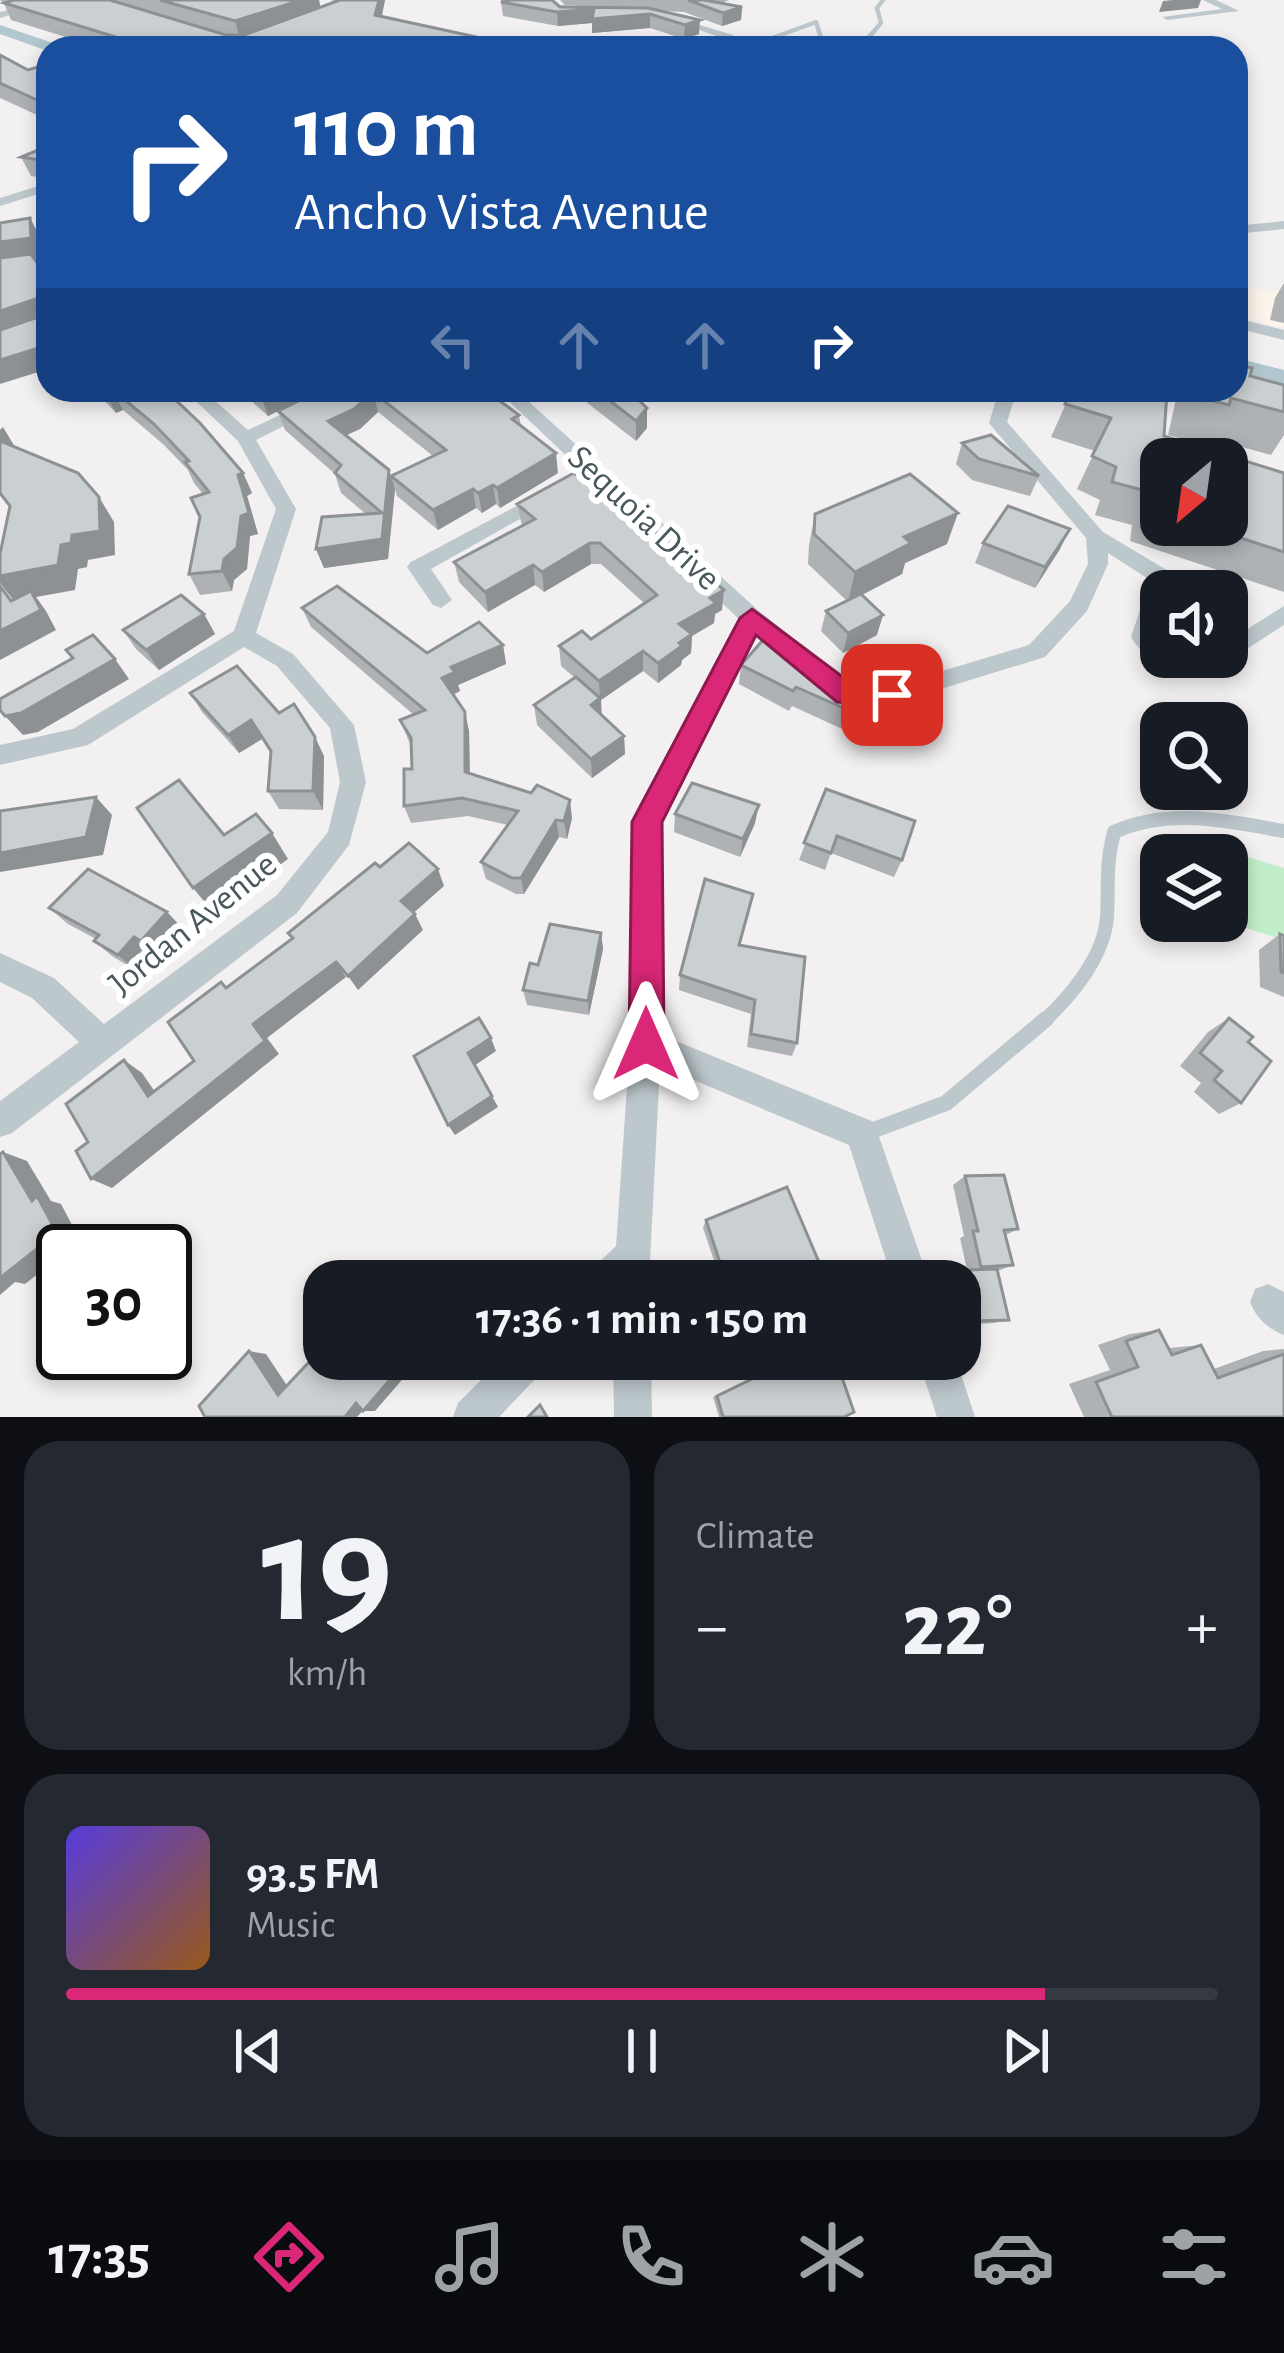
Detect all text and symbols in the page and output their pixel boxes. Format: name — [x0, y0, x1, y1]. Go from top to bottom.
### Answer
icon: right — [96, 84, 252, 240]
text: 110 m — [294, 88, 479, 172]
text: Ancho Vista Avenue — [294, 186, 709, 240]
icon: left — [420, 312, 486, 378]
icon: ahead — [546, 312, 612, 378]
icon: ahead — [672, 312, 738, 378]
icon: right — [798, 312, 864, 378]
north arrow — [1140, 438, 1248, 546]
map controls — [1140, 438, 1248, 942]
street label: Sequoia Drive — [561, 439, 727, 597]
button: sound — [1140, 570, 1248, 678]
pin — [841, 644, 943, 746]
icon: arrive — [859, 662, 925, 728]
button: search — [1140, 702, 1248, 810]
button: layers — [1140, 834, 1248, 942]
street label: Jordan Avenue — [103, 846, 283, 1002]
position arrow — [583, 981, 709, 1107]
speed limit sign: 30 — [36, 1224, 192, 1380]
text: 17:36 · 1 min · 150 m — [476, 1297, 808, 1342]
text: 19 — [261, 1494, 393, 1650]
text: Climate — [696, 1517, 814, 1556]
text: 22° — [901, 1582, 1013, 1672]
text: − — [696, 1594, 728, 1660]
text: + — [1186, 1594, 1218, 1660]
text: km/h — [287, 1654, 367, 1693]
text: 93.5 FM — [246, 1852, 380, 1897]
text: Music — [246, 1906, 335, 1945]
icon: previous — [225, 2018, 291, 2084]
icon: pause — [609, 2018, 675, 2084]
icon: next — [993, 2018, 1059, 2084]
icon: directions — [247, 2215, 331, 2299]
icon: music — [428, 2215, 512, 2299]
icon: phone — [609, 2215, 693, 2299]
icon: climate — [790, 2215, 874, 2299]
icon: car — [971, 2215, 1055, 2299]
icon: filters — [1152, 2215, 1236, 2299]
text: 17:35 — [48, 2230, 150, 2284]

